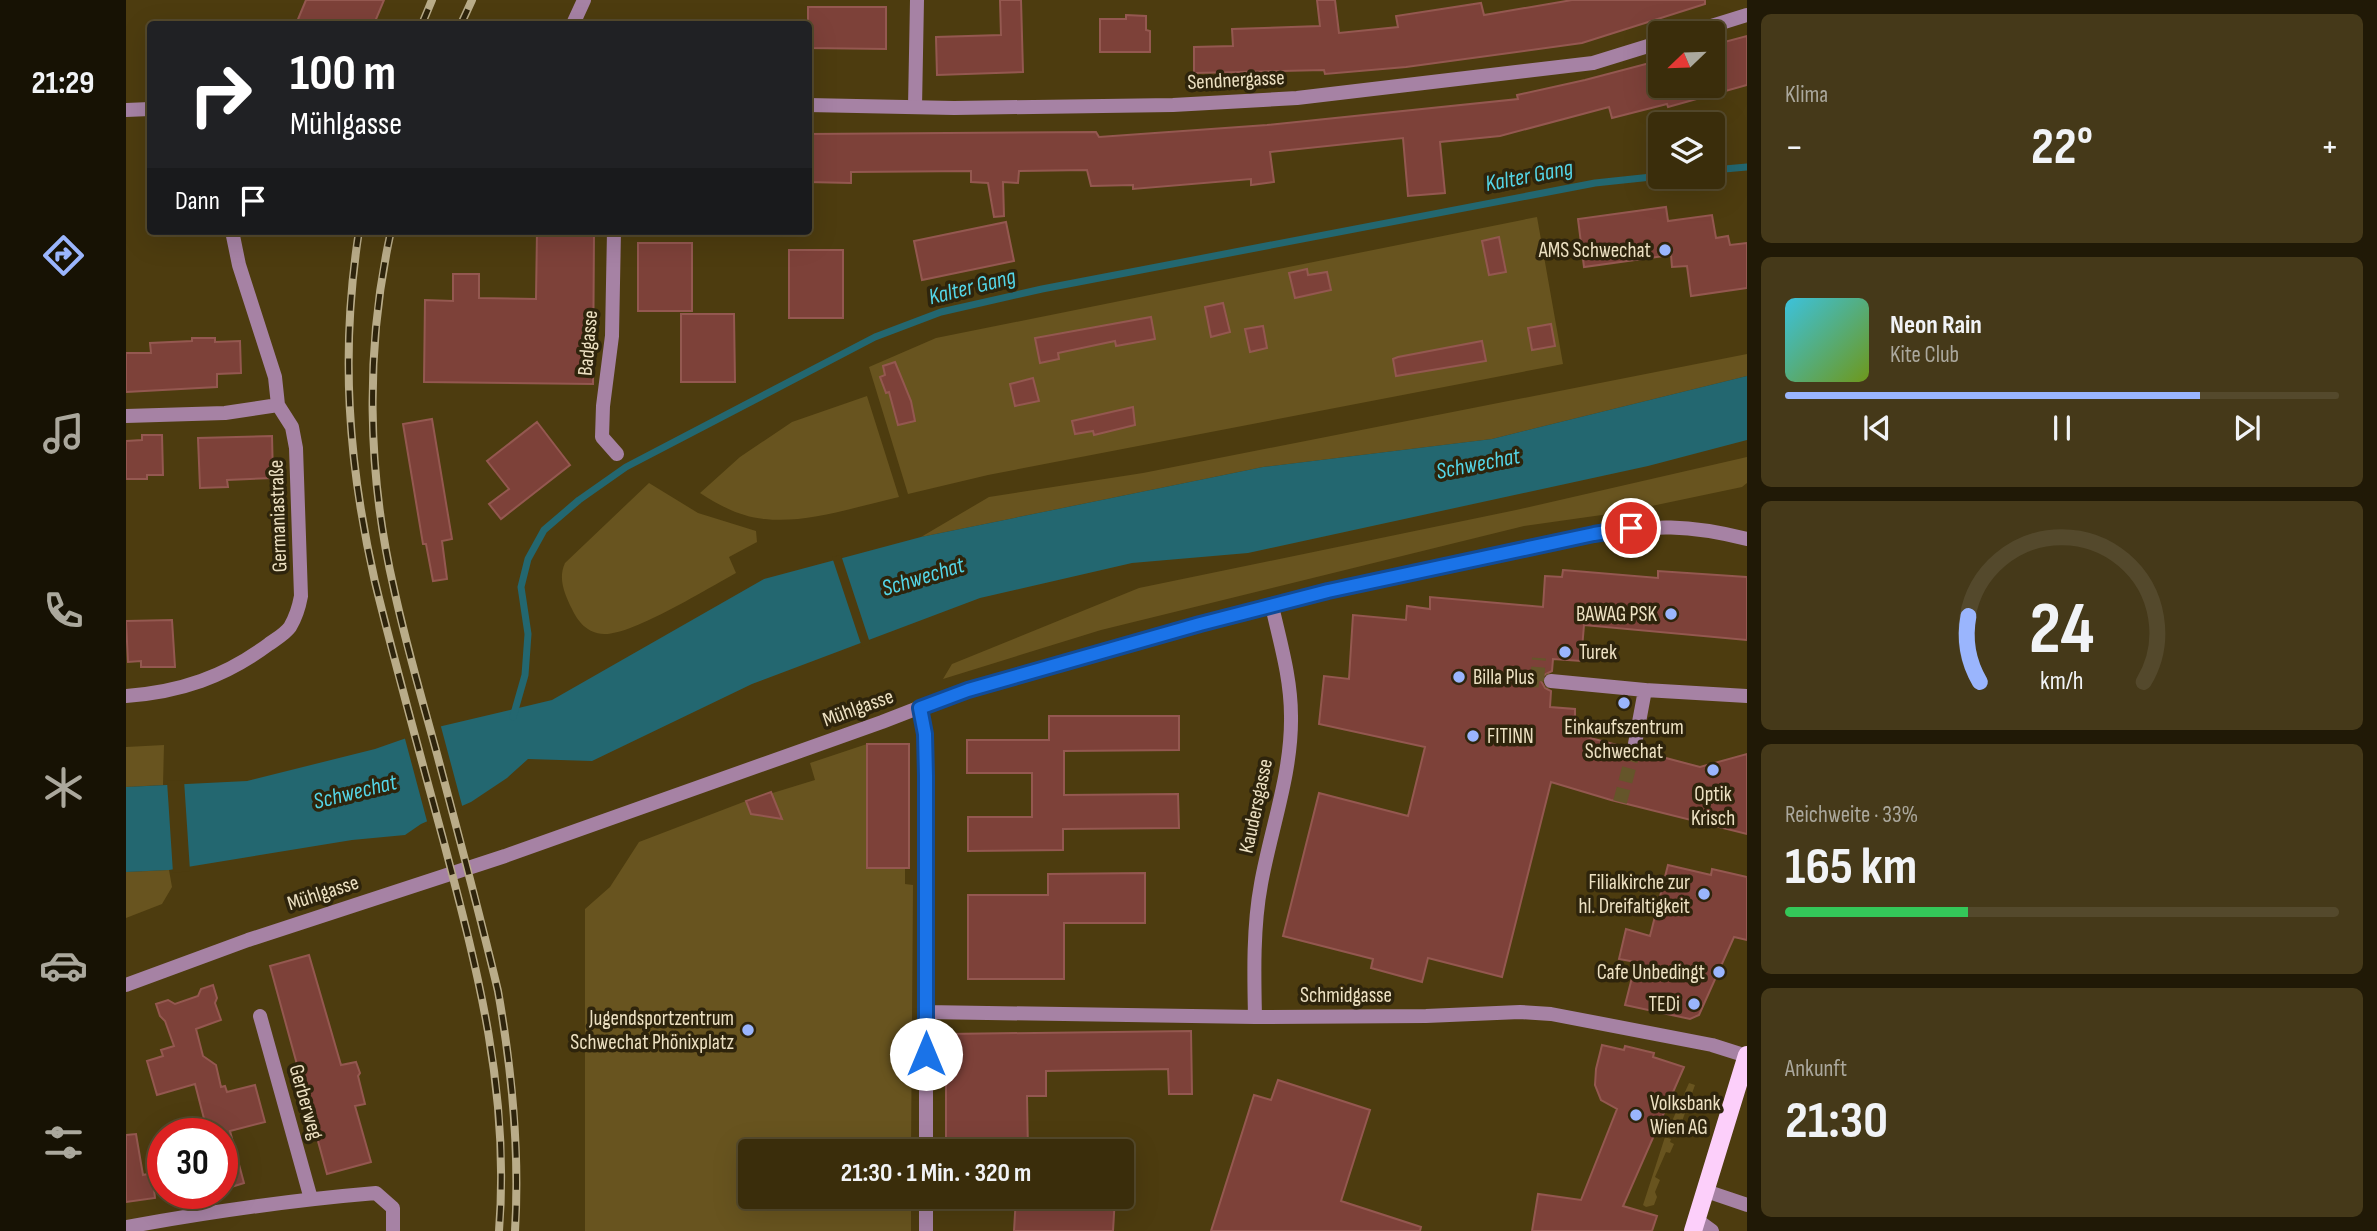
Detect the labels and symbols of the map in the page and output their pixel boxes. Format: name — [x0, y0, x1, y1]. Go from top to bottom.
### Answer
north arrow — [1648, 21, 1726, 98]
street label: Sendnergasse — [1187, 65, 1285, 95]
water label: Kalter Gang — [1483, 154, 1576, 198]
place label: AMS Schwechat — [1538, 238, 1651, 263]
marker: AMS Schwechat — [1657, 242, 1673, 258]
water label: Kalter Gang — [926, 263, 1019, 311]
street label: Badgasse — [573, 309, 603, 377]
water label: Schwechat — [1434, 442, 1523, 486]
street label: Germaniastraße — [264, 459, 292, 573]
pin — [1601, 498, 1661, 558]
water label: Schwechat — [878, 551, 969, 603]
place label: BAWAG PSK — [1576, 602, 1657, 627]
marker: BAWAG PSK — [1663, 606, 1679, 622]
place label: Turek — [1579, 640, 1617, 665]
marker: Turek — [1557, 644, 1573, 660]
place label: Billa Plus — [1473, 665, 1535, 690]
marker: Billa Plus — [1451, 669, 1467, 685]
street label: Mühlgasse — [819, 684, 897, 732]
marker: Einkaufszentrum Schwechat — [1616, 695, 1632, 711]
place label: Einkaufszentrum Schwechat — [1564, 715, 1684, 764]
place label: FITINN — [1487, 724, 1534, 749]
marker: FITINN — [1465, 728, 1481, 744]
street label: Kaudersgasse — [1234, 756, 1278, 856]
marker: Optik Krisch — [1705, 762, 1721, 778]
water label: Schwechat — [310, 768, 401, 816]
place label: Optik Krisch — [1691, 782, 1735, 831]
street label: Mühlgasse — [284, 870, 362, 916]
place label: Filialkirche zur hl. Dreifaltigkeit — [1578, 870, 1690, 919]
marker: Filialkirche zur hl. Dreifaltigkeit — [1696, 886, 1712, 902]
place label: Cafe Unbedingt — [1597, 960, 1705, 985]
marker: Cafe Unbedingt — [1711, 964, 1727, 980]
street label: Schmidgasse — [1300, 983, 1392, 1008]
place label: TEDi — [1649, 992, 1680, 1017]
marker: TEDi — [1686, 996, 1702, 1012]
place label: Jugendsportzentrum Schwechat Phönixplatz — [570, 1006, 734, 1055]
position arrow — [889, 1017, 963, 1091]
marker: Jugendsportzentrum Schwechat Phönixplatz — [740, 1022, 756, 1038]
street label: Gerberweg — [283, 1062, 329, 1142]
place label: Volksbank Wien AG — [1650, 1091, 1720, 1140]
marker: Volksbank Wien AG — [1628, 1107, 1644, 1123]
speed limit sign: 30 — [147, 1118, 238, 1209]

